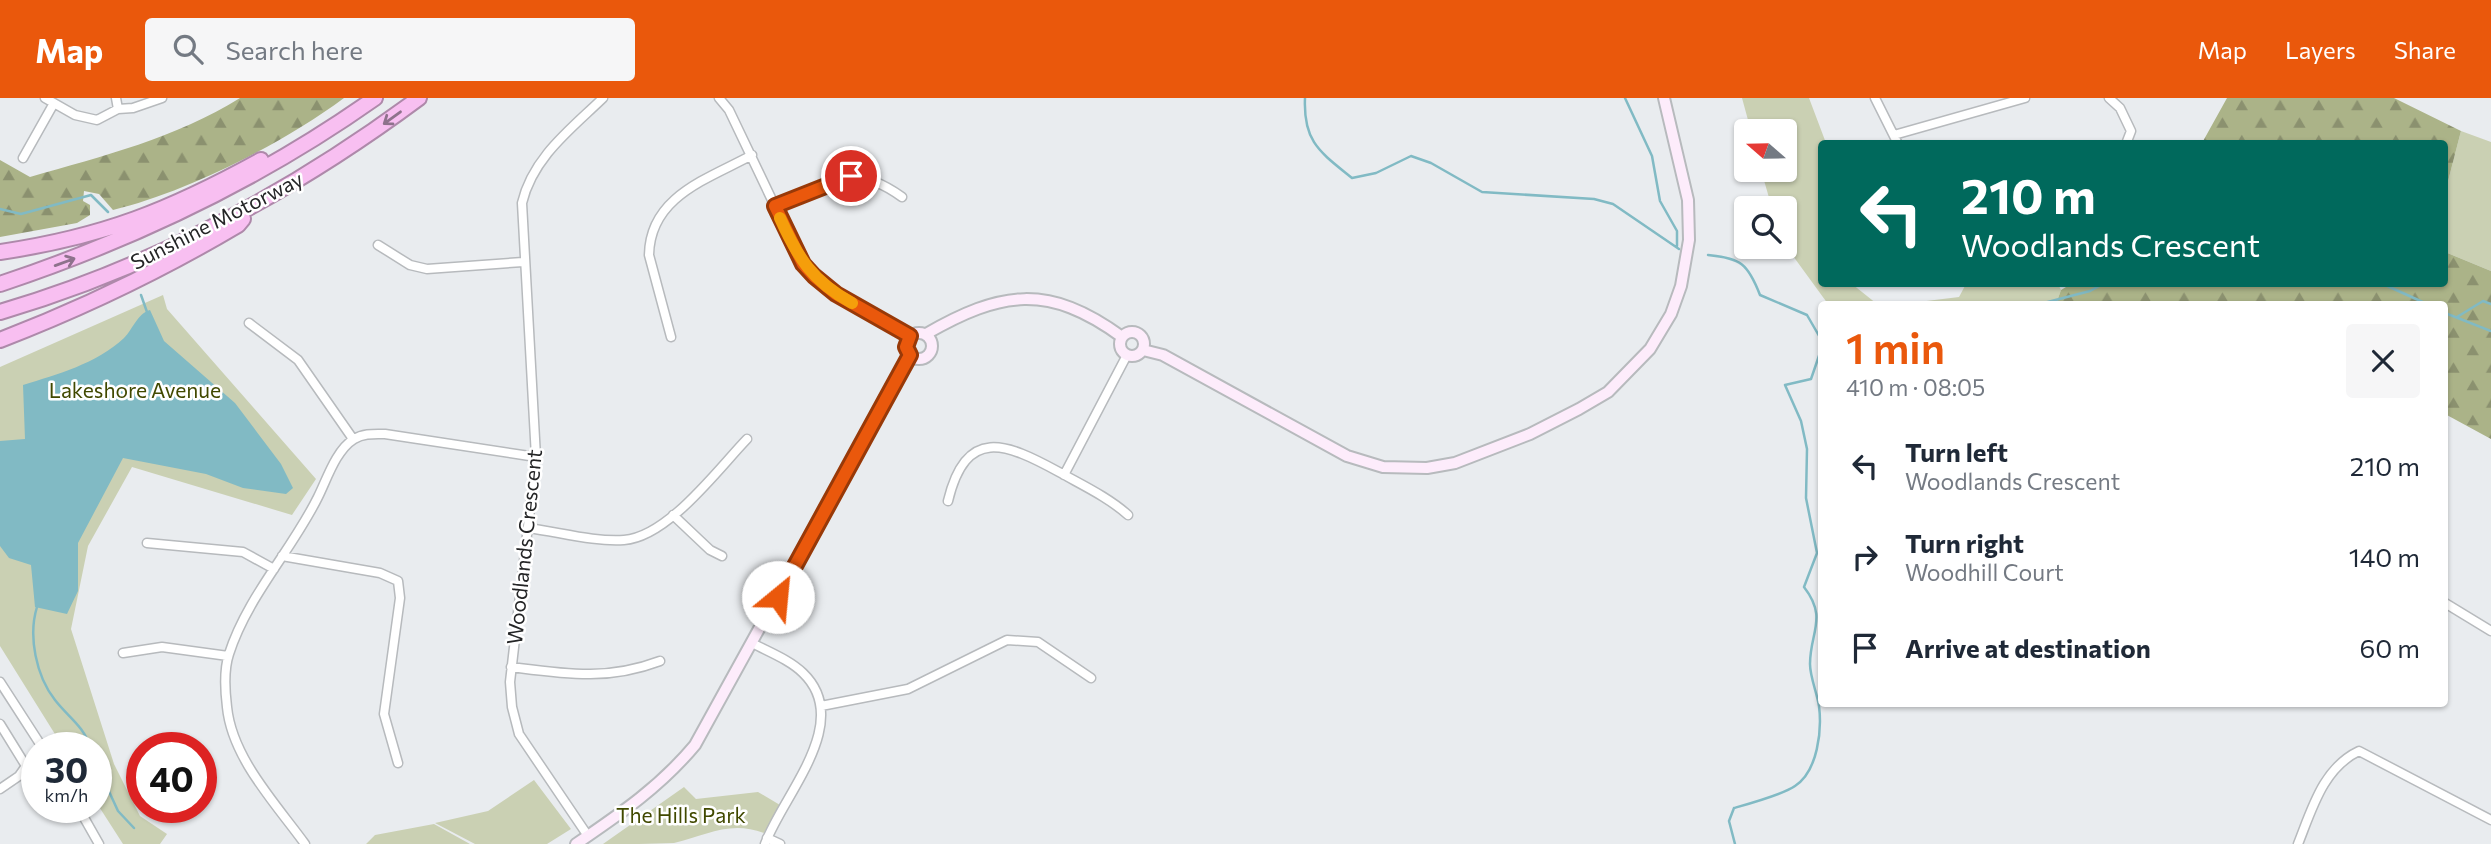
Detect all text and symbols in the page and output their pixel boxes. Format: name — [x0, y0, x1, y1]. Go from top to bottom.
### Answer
search box — [145, 18, 635, 81]
text: Map — [35, 29, 103, 70]
icon: search — [169, 30, 207, 68]
text: Search here — [225, 34, 363, 65]
text: Map — [2198, 35, 2247, 64]
text: Layers — [2285, 35, 2356, 64]
text: Share — [2394, 35, 2456, 64]
one-way arrow — [383, 110, 402, 125]
north arrow — [1734, 119, 1797, 182]
map controls — [1734, 119, 1797, 259]
pin — [821, 146, 881, 206]
icon: arrive — [832, 157, 870, 195]
text: 210 m — [1961, 164, 2096, 224]
street label: Sunshine Motorway — [126, 165, 307, 274]
icon: left — [1846, 168, 1937, 259]
button: search — [1734, 196, 1797, 259]
text: Woodlands Crescent — [1961, 224, 2260, 264]
one-way arrow — [53, 255, 75, 267]
text: 1 min — [1846, 321, 1945, 373]
button: close — [2346, 324, 2420, 398]
text: 410 m · 08:05 — [1846, 373, 1985, 401]
park label: Lakeshore Avenue — [49, 377, 221, 402]
text: Turn left — [1905, 436, 2008, 467]
icon: left — [1846, 447, 1884, 485]
street label: Woodlands Crescent — [501, 448, 546, 646]
text: 210 m — [2350, 450, 2420, 481]
text: Woodlands Crescent — [1905, 467, 2120, 495]
text: Turn right — [1905, 527, 2024, 558]
icon: right — [1846, 538, 1884, 576]
text: 140 m — [2349, 541, 2420, 572]
text: Woodhill Court — [1905, 558, 2064, 586]
position arrow — [741, 560, 815, 634]
icon: arrive — [1846, 629, 1884, 667]
text: Arrive at destination — [1905, 632, 2151, 663]
text: 60 m — [2360, 632, 2420, 663]
speed limit sign: 40 — [126, 732, 217, 823]
text: 30 — [45, 747, 88, 790]
text: km/h — [45, 784, 88, 806]
park label: The Hills Park — [616, 802, 746, 827]

